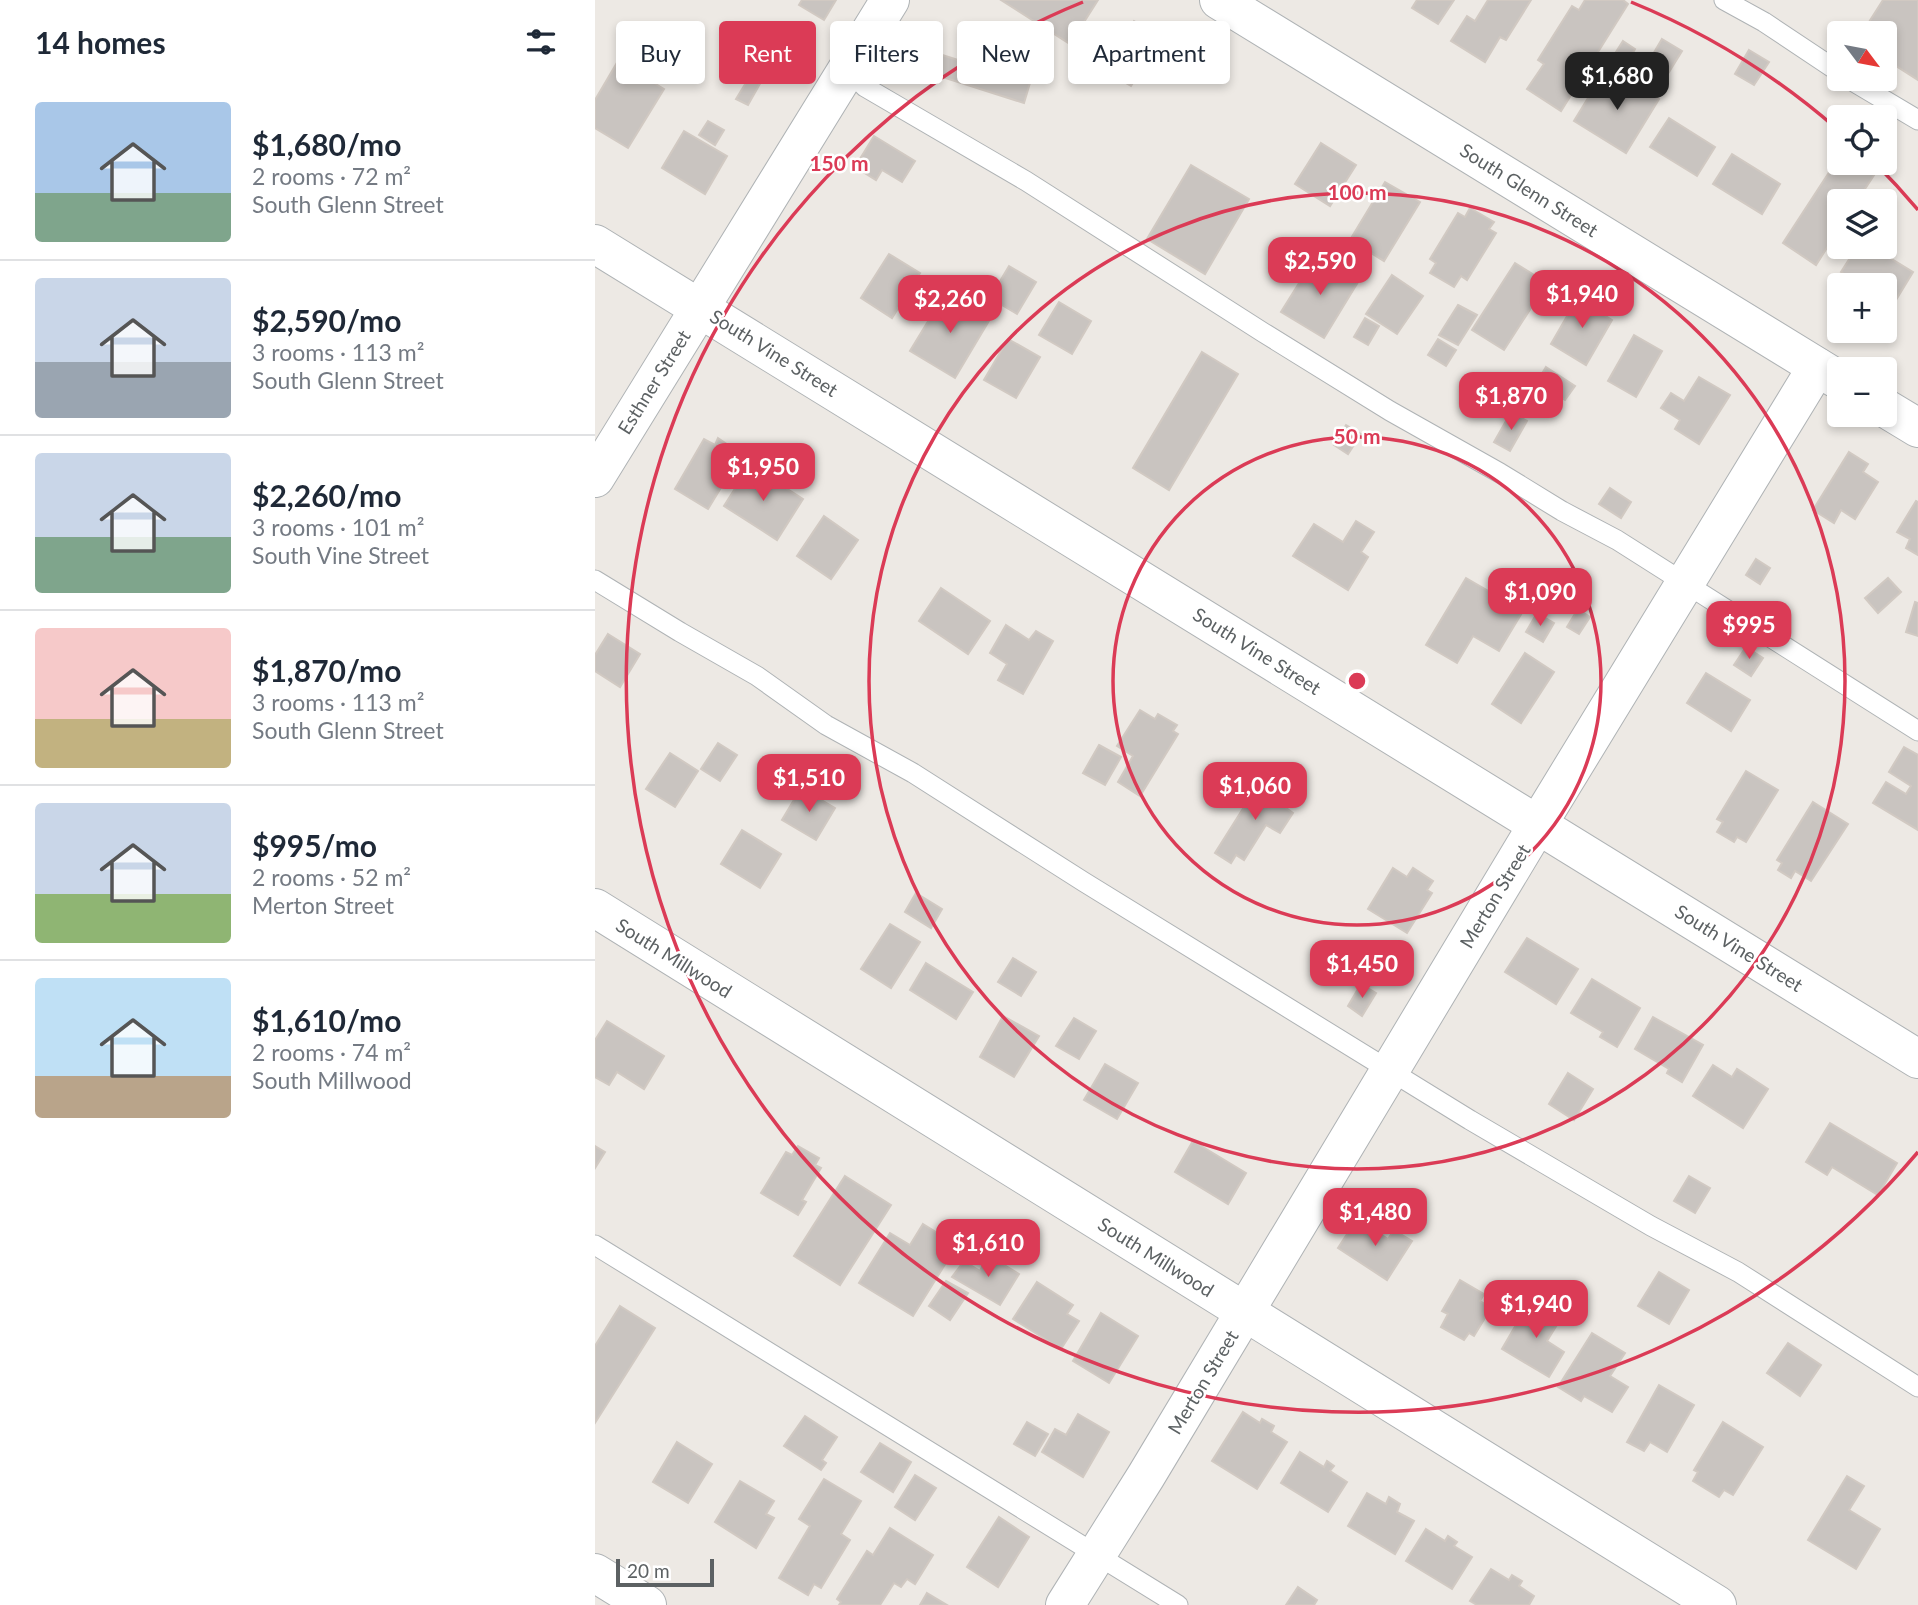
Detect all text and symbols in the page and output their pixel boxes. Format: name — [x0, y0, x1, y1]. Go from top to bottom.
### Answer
chip: Buy — [616, 21, 705, 84]
chip: Rent — [719, 21, 816, 84]
chip: Filters — [830, 21, 943, 84]
chip: New — [957, 21, 1054, 84]
chip: Apartment — [1068, 21, 1230, 84]
north arrow — [1827, 21, 1897, 91]
map controls — [1827, 21, 1897, 427]
icon: filters — [522, 23, 560, 61]
text: 14 homes — [35, 24, 166, 60]
pin: $1,680 — [1560, 52, 1674, 112]
text: $1,680 — [1581, 61, 1653, 89]
button: locate — [1827, 105, 1897, 175]
text: $1,680/mo — [252, 126, 401, 162]
icon: home — [91, 130, 175, 214]
street label: South Glenn Street — [1456, 138, 1603, 241]
text: 150 m — [809, 150, 869, 175]
text: 2 rooms · 72 m² — [252, 162, 411, 190]
text: 100 m — [1327, 179, 1387, 204]
button: layers — [1827, 189, 1897, 259]
text: South Glenn Street — [252, 190, 444, 218]
pin: $2,590 — [1263, 238, 1377, 297]
text: $2,590 — [1284, 246, 1356, 274]
pin: $1,940 — [1525, 270, 1639, 330]
button: + — [1827, 273, 1897, 343]
pin: $2,260 — [893, 276, 1007, 335]
text: $1,940 — [1546, 279, 1618, 307]
text: $2,260 — [914, 284, 986, 312]
text: $2,590/mo — [252, 302, 401, 338]
street label: South Vine Street — [706, 304, 842, 401]
icon: home — [91, 306, 175, 390]
street label: Esthner Street — [612, 325, 695, 438]
text: 3 rooms · 113 m² — [252, 338, 424, 366]
button: − — [1827, 357, 1897, 427]
text: South Glenn Street — [252, 366, 444, 394]
pin: $1,870 — [1454, 372, 1568, 432]
text: $1,870 — [1475, 381, 1547, 409]
text: 50 m — [1333, 423, 1381, 448]
pin: $1,950 — [706, 444, 820, 503]
text: $1,950 — [727, 452, 799, 480]
text: $2,260/mo — [252, 477, 401, 513]
icon: home — [91, 481, 175, 565]
text: 3 rooms · 101 m² — [252, 513, 424, 541]
text: South Vine Street — [252, 541, 429, 569]
pin: $1,090 — [1483, 568, 1597, 628]
text: $1,090 — [1504, 577, 1576, 605]
street label: South Vine Street — [1189, 602, 1325, 699]
pin: $995 — [1708, 602, 1790, 661]
text: $995 — [1722, 610, 1776, 638]
text: $1,870/mo — [252, 652, 401, 688]
icon: home — [91, 656, 175, 740]
centre of rings — [1345, 669, 1369, 693]
text: 3 rooms · 113 m² — [252, 688, 424, 716]
text: South Glenn Street — [252, 716, 444, 744]
pin: $1,510 — [752, 754, 866, 814]
pin: $1,060 — [1198, 762, 1312, 822]
text: $1,510 — [773, 763, 845, 791]
text: $1,060 — [1219, 771, 1291, 799]
text: $995/mo — [252, 827, 377, 863]
icon: home — [91, 831, 175, 915]
street label: Merton Street — [1454, 839, 1535, 952]
text: 2 rooms · 52 m² — [252, 863, 411, 891]
text: Merton Street — [252, 891, 394, 919]
street label: South Vine Street — [1671, 899, 1807, 996]
street label: South Millwood — [612, 913, 736, 1002]
pin: $1,450 — [1305, 940, 1419, 1000]
text: $1,450 — [1326, 949, 1398, 977]
text: $1,610/mo — [252, 1002, 401, 1038]
icon: home — [91, 1006, 175, 1090]
text: 2 rooms · 74 m² — [252, 1038, 411, 1066]
text: South Millwood — [252, 1066, 412, 1094]
pin: $1,480 — [1318, 1188, 1432, 1248]
text: $1,480 — [1339, 1197, 1411, 1225]
street label: South Millwood — [1094, 1212, 1218, 1301]
pin: $1,610 — [931, 1220, 1045, 1279]
text: $1,610 — [952, 1228, 1024, 1256]
pin: $1,940 — [1479, 1280, 1593, 1340]
text: $1,940 — [1500, 1289, 1572, 1317]
street label: Merton Street — [1162, 1325, 1243, 1438]
scale bar — [616, 1556, 714, 1588]
text: 20 m — [627, 1559, 670, 1582]

